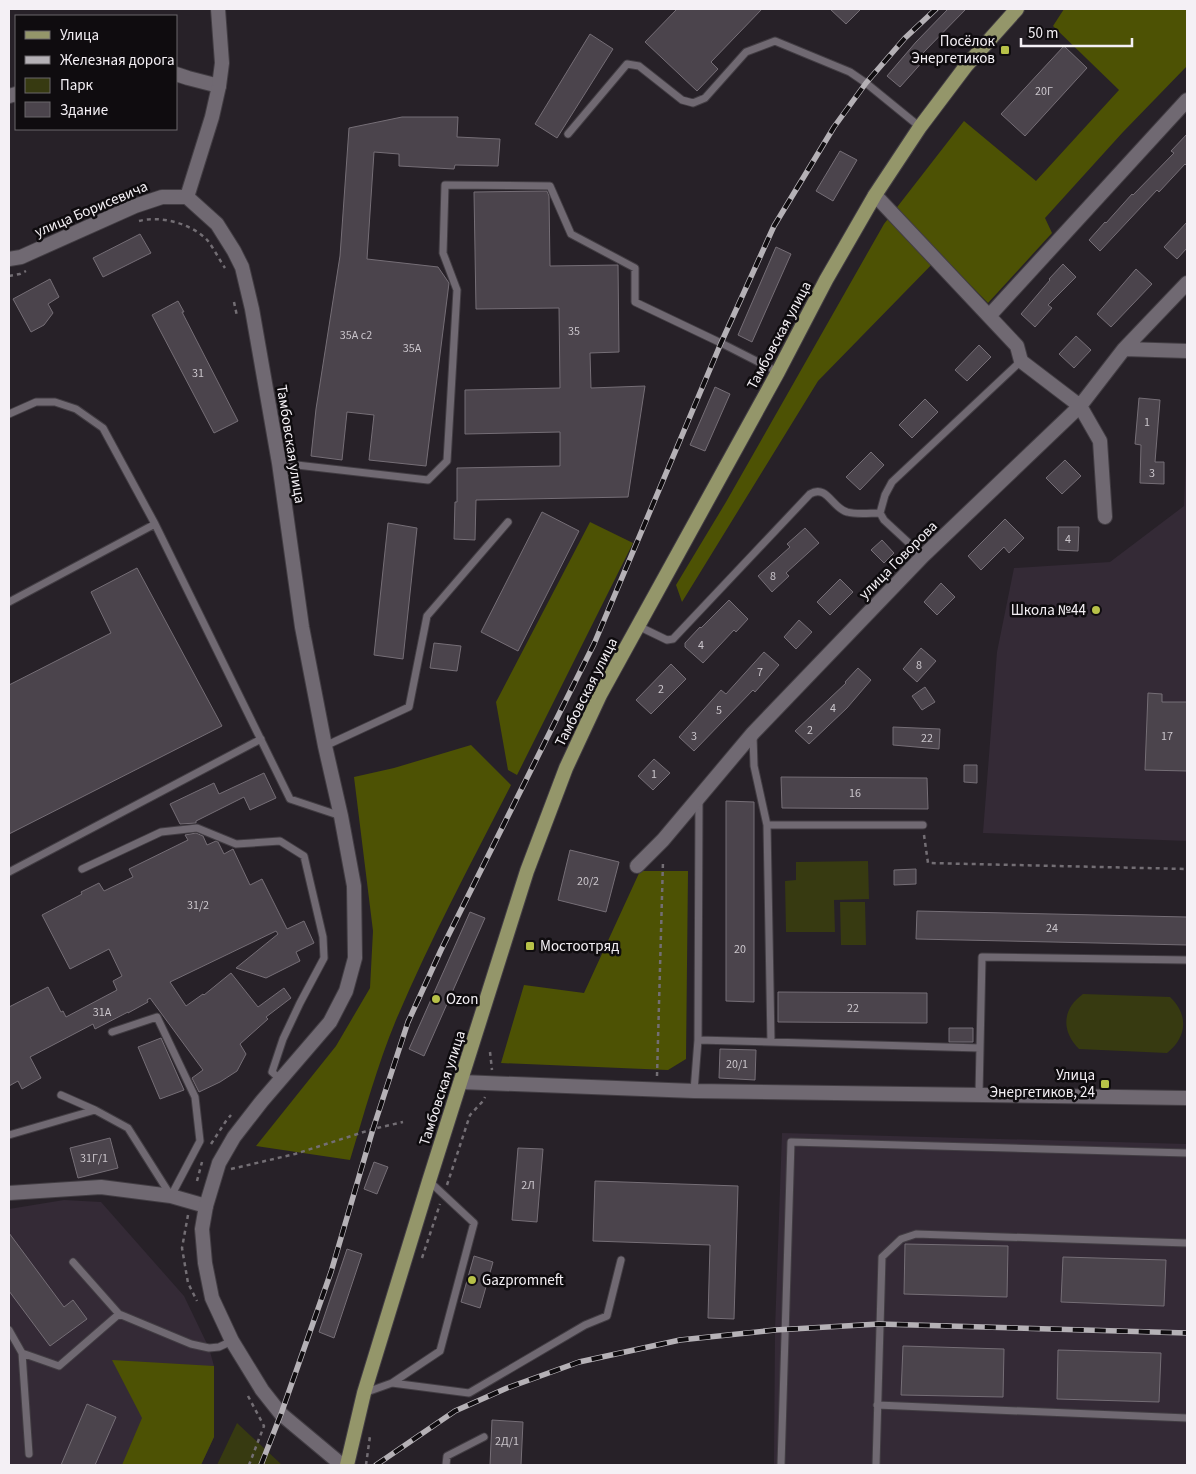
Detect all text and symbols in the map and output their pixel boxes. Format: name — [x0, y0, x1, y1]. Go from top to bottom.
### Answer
legend — [15, 15, 178, 130]
scale bar — [1021, 15, 1132, 47]
text: 50 m — [1028, 23, 1058, 44]
text: Улица — [60, 25, 99, 46]
place label: Посёлок Энергетиков — [911, 31, 996, 69]
marker: Посёлок Энергетиков — [999, 44, 1011, 56]
text: Железная дорога — [60, 50, 175, 71]
text: Парк — [60, 75, 94, 96]
house number: 20Г — [1035, 83, 1053, 100]
text: Здание — [60, 100, 108, 121]
street label: улица Борисевича — [31, 176, 151, 243]
street label: Тамбовская улица — [742, 277, 817, 393]
house number: 35 — [568, 323, 580, 340]
house number: 35А с2 — [340, 327, 372, 344]
house number: 35А — [403, 340, 422, 357]
house number: 31 — [192, 365, 204, 382]
street label: Тамбовская улица — [271, 383, 310, 505]
house number: 1 — [1144, 414, 1150, 431]
house number: 3 — [1149, 465, 1155, 482]
street label: улица Говорова — [854, 516, 942, 604]
house number: 4 — [1065, 531, 1071, 548]
house number: 8 — [770, 568, 776, 585]
place label: Школа №44 — [1011, 600, 1087, 621]
marker: Школа №44 — [1090, 604, 1102, 616]
street label: Тамбовская улица — [550, 634, 623, 750]
house number: 4 — [698, 637, 704, 654]
house number: 8 — [916, 657, 922, 674]
house number: 7 — [757, 664, 763, 681]
house number: 2 — [658, 681, 664, 698]
house number: 4 — [830, 700, 836, 717]
house number: 5 — [716, 702, 722, 719]
house number: 2 — [807, 722, 813, 739]
house number: 3 — [691, 728, 697, 745]
house number: 17 — [1161, 728, 1173, 745]
house number: 22 — [921, 730, 933, 747]
house number: 1 — [651, 766, 657, 783]
house number: 16 — [849, 785, 861, 802]
house number: 20/2 — [577, 873, 599, 890]
house number: 31/2 — [187, 897, 209, 914]
house number: 24 — [1046, 920, 1058, 937]
place label: Мостоотряд — [540, 936, 619, 957]
marker: Мостоотряд — [524, 940, 536, 952]
house number: 20 — [734, 941, 746, 958]
place label: Ozon — [446, 989, 478, 1010]
marker: Ozon — [430, 993, 442, 1005]
house number: 22 — [847, 1000, 859, 1017]
house number: 31А — [93, 1004, 112, 1021]
street label: Тамбовская улица — [414, 1028, 471, 1148]
house number: 20/1 — [726, 1056, 748, 1073]
place label: Улица Энергетиков, 24 — [989, 1065, 1096, 1103]
marker: Улица Энергетиков, 24 — [1099, 1078, 1111, 1090]
house number: 31Г/1 — [80, 1150, 108, 1167]
house number: 2Л — [521, 1177, 535, 1194]
place label: Gazpromneft — [482, 1270, 564, 1291]
marker: Gazpromneft — [466, 1274, 478, 1286]
house number: 2Д/1 — [495, 1433, 519, 1450]

